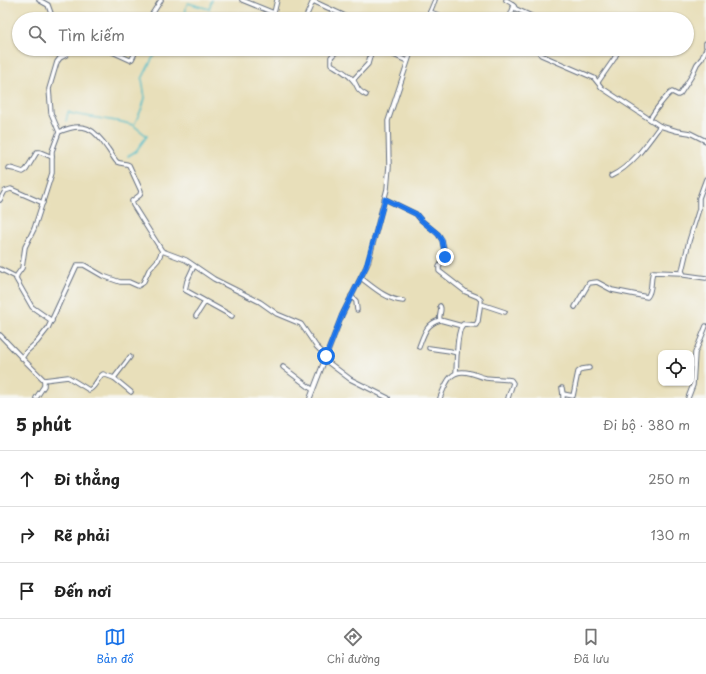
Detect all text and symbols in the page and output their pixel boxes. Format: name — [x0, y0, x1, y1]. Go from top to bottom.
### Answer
search box — [12, 12, 694, 56]
icon: search — [26, 23, 48, 45]
text: Tìm kiếm — [58, 23, 125, 46]
route end — [436, 248, 454, 266]
route start — [317, 347, 335, 365]
map controls — [658, 350, 694, 386]
button: locate — [658, 350, 694, 386]
text: 5 phút — [16, 411, 72, 437]
text: Đi bộ · 380 m — [603, 415, 690, 434]
text: Đi thẳng — [54, 467, 120, 490]
icon: ahead — [16, 468, 38, 490]
text: 250 m — [648, 469, 690, 488]
text: Rẽ phải — [54, 523, 110, 546]
icon: right — [16, 524, 38, 546]
text: 130 m — [651, 525, 690, 544]
text: Đến nơi — [54, 579, 111, 602]
icon: arrive — [16, 580, 38, 602]
tab: Bản đồ — [97, 626, 133, 667]
tab: Chỉ đường — [327, 626, 380, 667]
tab: Đã lưu — [573, 626, 609, 667]

